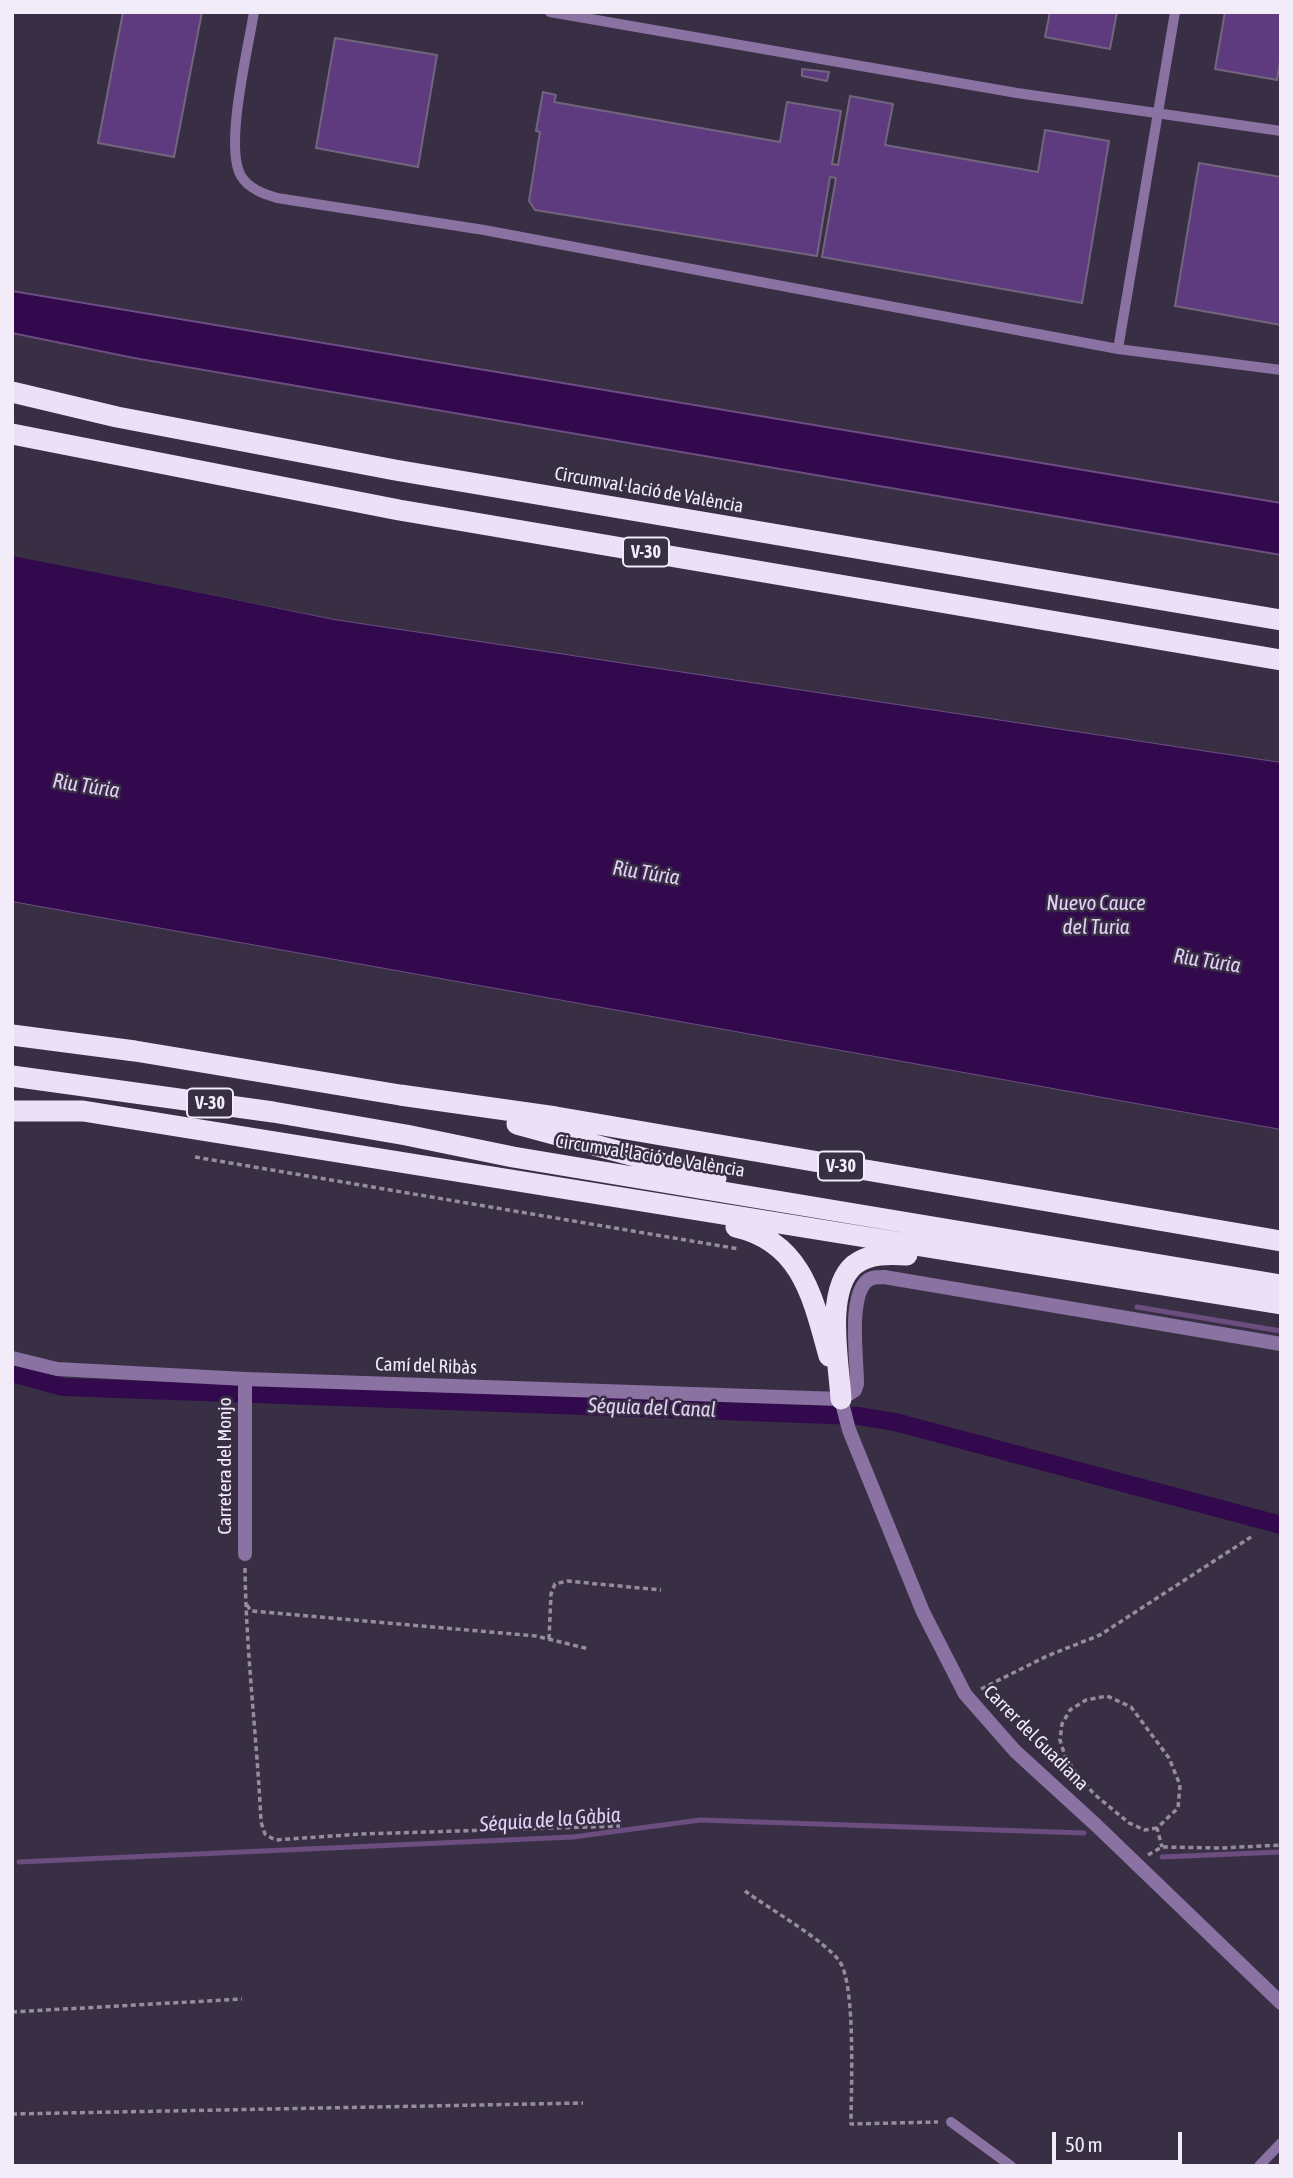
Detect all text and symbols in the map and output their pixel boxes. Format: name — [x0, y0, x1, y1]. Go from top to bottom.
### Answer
street label: Circumval·lació de València — [553, 462, 745, 518]
road number: V-30 — [623, 538, 669, 566]
water label: Riu Túria — [51, 768, 121, 804]
water label: Riu Túria — [611, 855, 681, 891]
water label: Nuevo Cauce del Turia — [1046, 890, 1146, 940]
water label: Riu Túria — [1172, 943, 1242, 979]
road number: V-30 — [187, 1088, 233, 1118]
street label: Circumval·lació de València — [554, 1130, 746, 1182]
road number: V-30 — [818, 1152, 864, 1181]
street label: Camí del Ribàs — [375, 1353, 477, 1379]
water label: Séquia del Canal — [588, 1393, 716, 1423]
street label: Carretera del Monjo — [214, 1397, 236, 1535]
street label: Carrer del Guadiana — [979, 1681, 1093, 1795]
water label: Séquia de la Gàbia — [479, 1803, 621, 1837]
scale bar — [1055, 2118, 1184, 2162]
text: 50 m — [1065, 2132, 1103, 2156]

